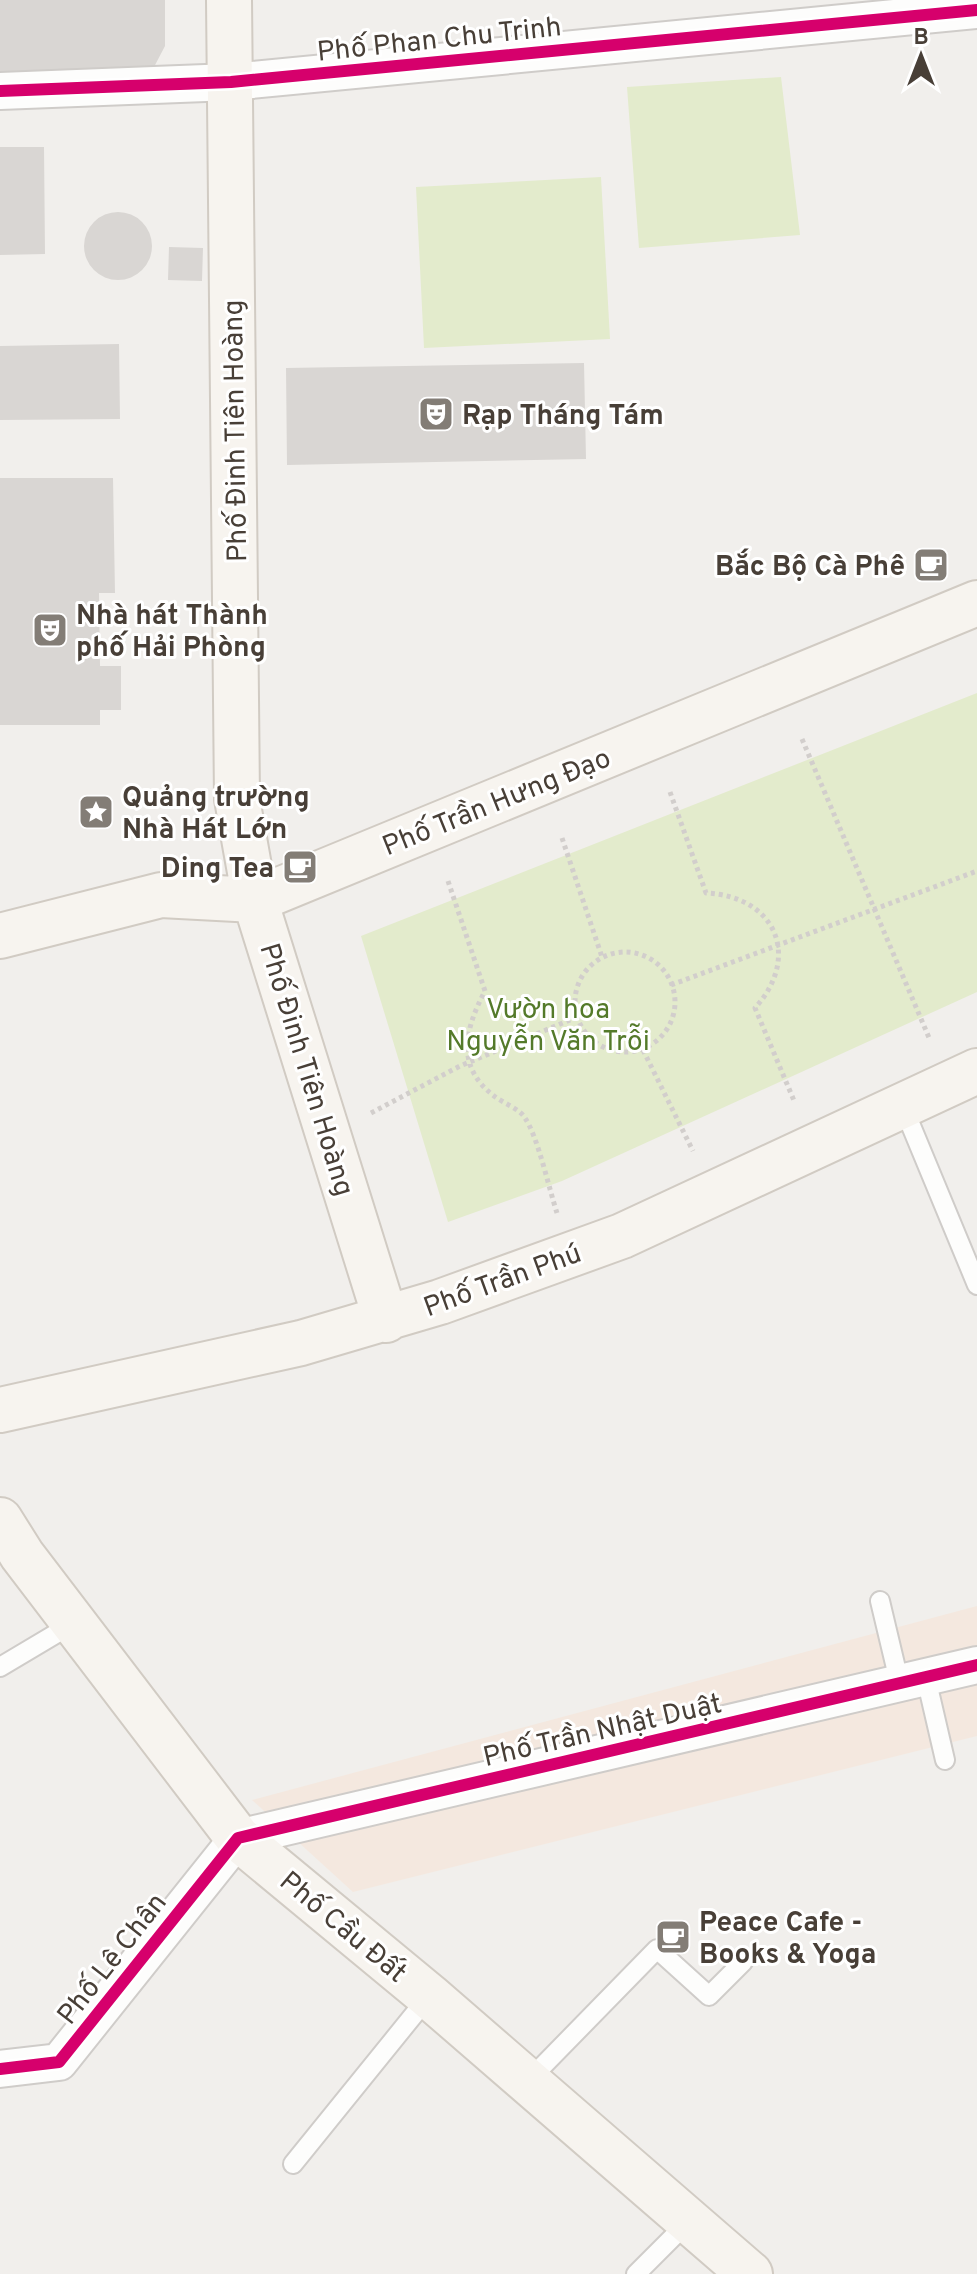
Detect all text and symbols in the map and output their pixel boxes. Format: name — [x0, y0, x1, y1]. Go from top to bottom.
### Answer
street label: Phố Phan Chu Trinh — [315, 9, 563, 72]
north arrow — [881, 16, 961, 96]
text: B — [913, 25, 929, 52]
street label: Phố Đinh Tiên Hoàng — [216, 299, 257, 563]
theatre icon: Rạp Tháng Tám — [417, 395, 455, 433]
place label: Rạp Tháng Tám — [462, 399, 664, 435]
cafe icon: Bắc Bộ Cà Phê — [912, 546, 950, 584]
place label: Bắc Bộ Cà Phê — [715, 548, 905, 586]
place label: Nhà hát Thành phố Hải Phòng — [76, 599, 268, 667]
theatre icon: Nhà hát Thành phố Hải Phòng — [31, 611, 69, 649]
street label: Phố Trần Hưng Đạo — [377, 741, 617, 866]
place label: Quảng trường Nhà Hát Lớn — [122, 781, 310, 849]
place icon: Quảng trường Nhà Hát Lớn — [77, 793, 115, 831]
cafe icon: Ding Tea — [281, 848, 319, 886]
place label: Ding Tea — [161, 852, 274, 888]
street label: Phố Đinh Tiên Hoàng — [250, 939, 362, 1201]
park label: Vườn hoa Nguyễn Văn Trỗi — [446, 993, 650, 1061]
street label: Phố Trần Phú — [419, 1236, 587, 1327]
street label: Phố Trần Nhật Duật — [480, 1686, 726, 1777]
street label: Phố Cầu Đất — [271, 1864, 414, 1992]
street label: Phố Lê Chân — [50, 1886, 176, 2033]
place label: Peace Cafe - Books & Yoga — [699, 1906, 876, 1974]
cafe icon: Peace Cafe - Books & Yoga — [654, 1918, 692, 1956]

